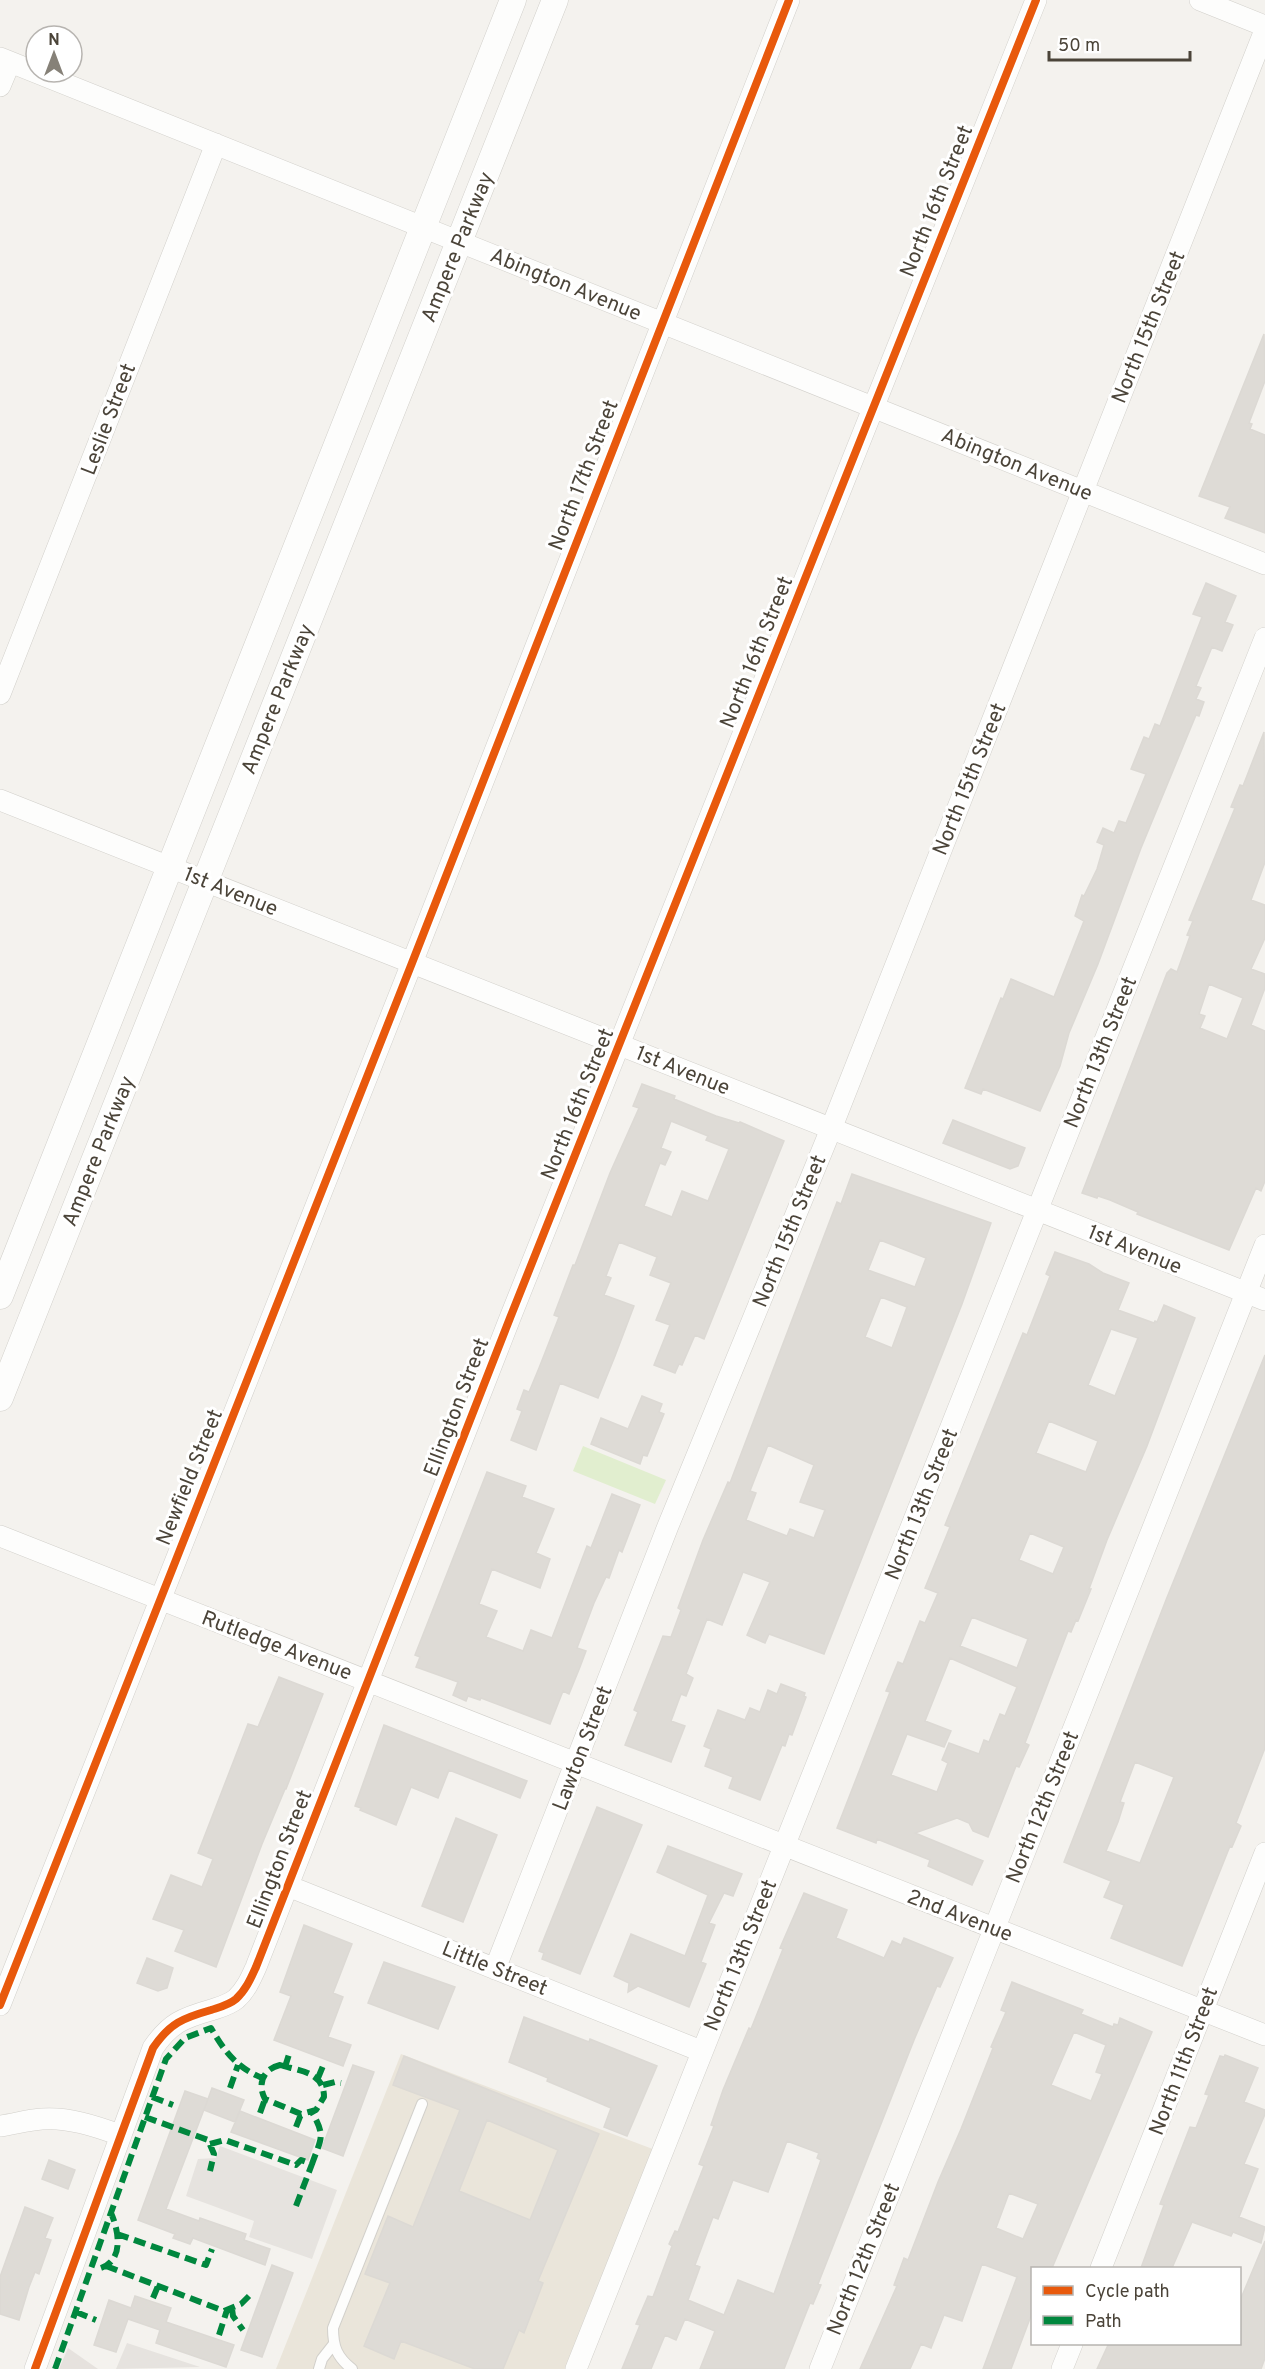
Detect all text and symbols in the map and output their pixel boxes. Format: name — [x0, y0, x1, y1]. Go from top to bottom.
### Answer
north arrow — [24, 24, 84, 84]
scale bar — [1049, 24, 1190, 62]
text: N — [48, 31, 60, 51]
text: 50 m — [1058, 35, 1100, 58]
street label: North 16th Street — [895, 122, 980, 282]
street label: Ampere Parkway — [416, 168, 501, 327]
street label: Abington Avenue — [486, 243, 645, 328]
street label: North 15th Street — [1106, 247, 1192, 408]
street label: Leslie Street — [76, 360, 143, 479]
street label: North 17th Street — [543, 396, 626, 555]
street label: Abington Avenue — [937, 423, 1096, 508]
street label: North 16th Street — [715, 573, 800, 733]
street label: Ampere Parkway — [236, 620, 321, 779]
street label: North 15th Street — [927, 699, 1013, 860]
street label: 1st Avenue — [179, 861, 282, 924]
street label: North 13th Street — [1059, 973, 1144, 1132]
street label: North 16th Street — [536, 1025, 621, 1185]
street label: 1st Avenue — [631, 1040, 734, 1103]
street label: Ampere Parkway — [57, 1072, 142, 1231]
street label: North 15th Street — [747, 1151, 833, 1312]
street label: 1st Avenue — [1083, 1219, 1186, 1282]
street label: Ellington Street — [418, 1334, 496, 1481]
street label: Newfield Street — [151, 1405, 230, 1550]
street label: North 13th Street — [880, 1425, 965, 1584]
street label: Rutledge Avenue — [197, 1605, 356, 1688]
street label: Lawton Street — [547, 1682, 620, 1815]
street label: North 12th Street — [1001, 1727, 1086, 1888]
street label: Ellington Street — [241, 1786, 319, 1933]
street label: North 13th Street — [699, 1876, 784, 2035]
street label: 2nd Avenue — [903, 1884, 1016, 1949]
street label: Little Street — [438, 1936, 551, 2003]
street label: North 11th Street — [1144, 1983, 1225, 2140]
street label: North 12th Street — [822, 2179, 907, 2340]
legend — [1031, 2267, 1241, 2345]
text: Cycle path — [1085, 2281, 1170, 2304]
text: Path — [1085, 2311, 1122, 2334]

